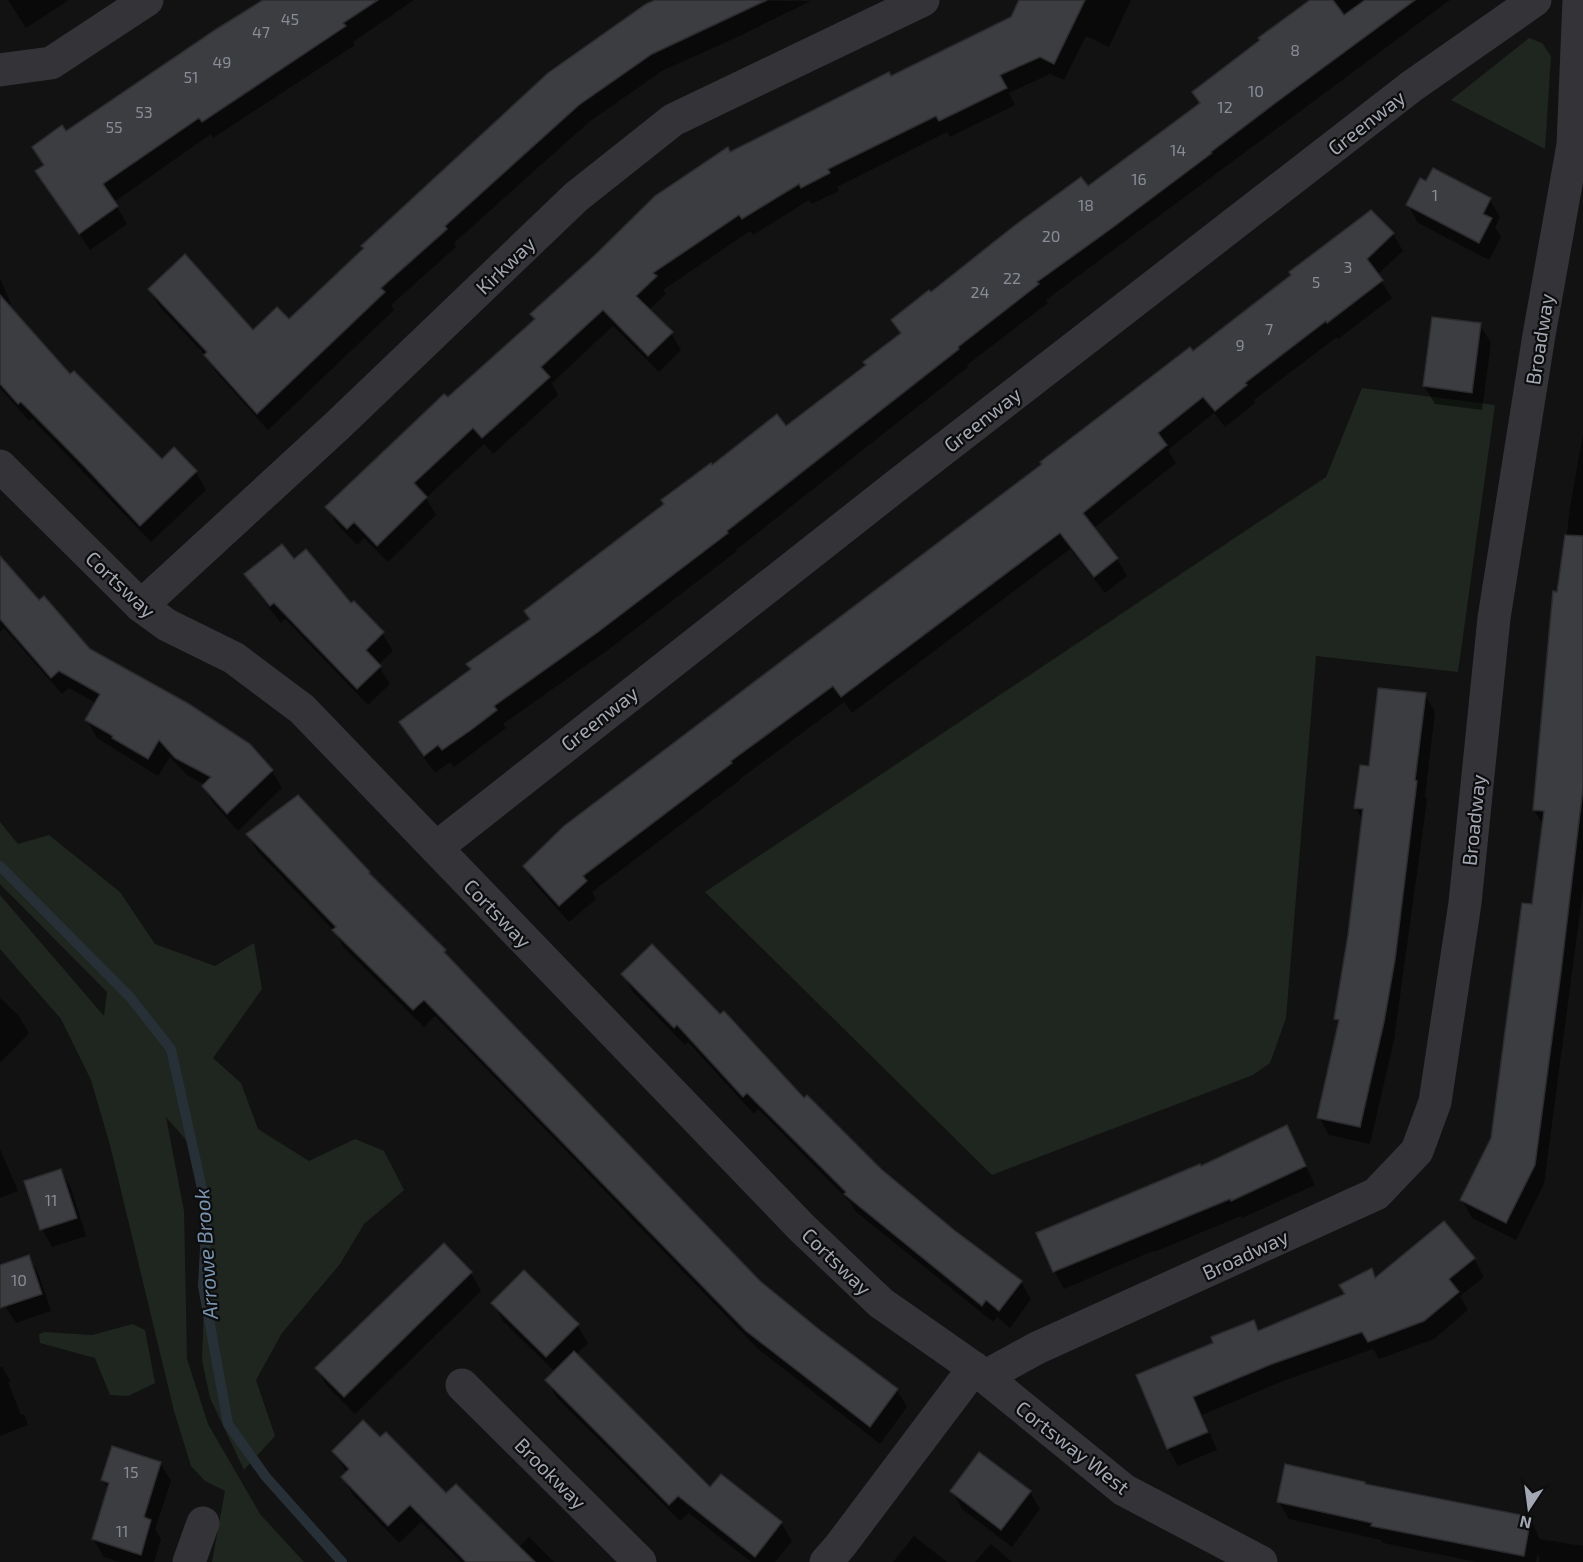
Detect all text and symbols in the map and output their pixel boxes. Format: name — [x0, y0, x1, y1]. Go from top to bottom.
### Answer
house number: 45 — [281, 9, 299, 28]
house number: 47 — [252, 22, 270, 41]
house number: 8 — [1290, 40, 1300, 59]
house number: 49 — [213, 52, 232, 71]
house number: 51 — [184, 67, 198, 86]
house number: 10 — [1248, 81, 1264, 100]
street label: Greenway — [1323, 84, 1410, 160]
house number: 12 — [1217, 97, 1233, 116]
house number: 53 — [135, 102, 153, 121]
house number: 55 — [105, 117, 123, 136]
house number: 14 — [1170, 140, 1186, 159]
house number: 16 — [1131, 169, 1147, 188]
house number: 1 — [1432, 185, 1438, 204]
house number: 18 — [1078, 195, 1094, 214]
house number: 20 — [1042, 226, 1060, 245]
street label: Kirkway — [470, 231, 540, 299]
house number: 3 — [1344, 257, 1352, 276]
house number: 22 — [1003, 268, 1021, 287]
house number: 5 — [1312, 272, 1320, 291]
house number: 24 — [971, 282, 990, 301]
street label: Broadway — [1520, 291, 1558, 386]
house number: 7 — [1265, 319, 1273, 338]
house number: 9 — [1235, 335, 1245, 354]
street label: Greenway — [939, 381, 1026, 457]
street label: Cortsway — [81, 546, 161, 623]
street label: Greenway — [556, 680, 643, 756]
street label: Broadway — [1456, 773, 1490, 867]
street label: Cortsway — [459, 874, 537, 953]
water label: Arrowe Brook — [188, 1188, 222, 1321]
house number: 11 — [45, 1190, 57, 1209]
street label: Cortsway — [798, 1222, 877, 1300]
street label: Broadway — [1198, 1224, 1292, 1284]
house number: 10 — [11, 1270, 27, 1289]
street label: Cortsway West — [1011, 1395, 1135, 1499]
street label: Brookway — [510, 1432, 592, 1514]
house number: 15 — [124, 1462, 138, 1481]
north arrow — [1499, 1478, 1559, 1538]
text: N — [1518, 1513, 1533, 1534]
house number: 11 — [116, 1521, 128, 1540]

